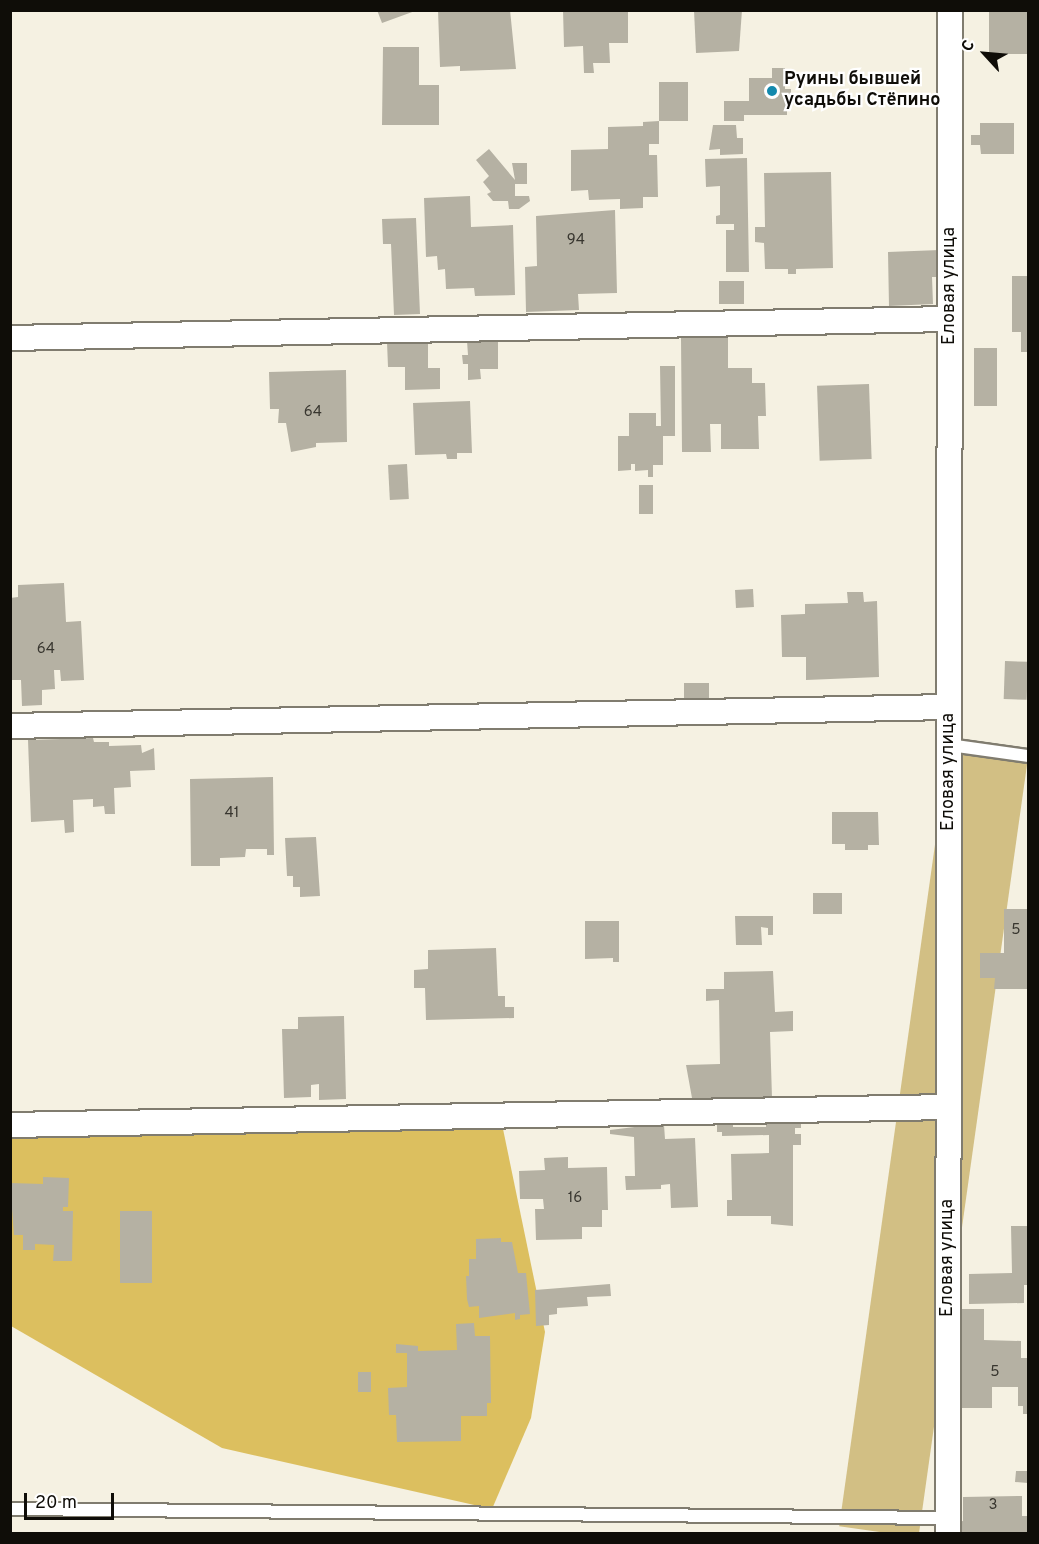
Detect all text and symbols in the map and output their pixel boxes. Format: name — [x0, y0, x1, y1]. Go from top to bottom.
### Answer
north arrow — [955, 24, 1015, 84]
text: С — [958, 37, 980, 55]
place label: Руины бывшей усадьбы Стёпино — [784, 70, 940, 112]
marker: Руины бывшей усадьбы Стёпино — [765, 84, 779, 98]
street label: Еловая улица — [939, 227, 961, 345]
house number: 94 — [567, 232, 585, 250]
house number: 64 — [304, 404, 322, 422]
house number: 64 — [37, 641, 55, 659]
street label: Еловая улица — [938, 713, 960, 831]
house number: 41 — [225, 805, 239, 823]
house number: 5 — [1011, 922, 1021, 940]
house number: 16 — [568, 1190, 582, 1208]
street label: Еловая улица — [937, 1199, 959, 1317]
house number: 5 — [990, 1364, 1000, 1382]
scale bar — [27, 1481, 117, 1519]
text: 20 m — [35, 1492, 77, 1515]
house number: 3 — [988, 1497, 998, 1515]

